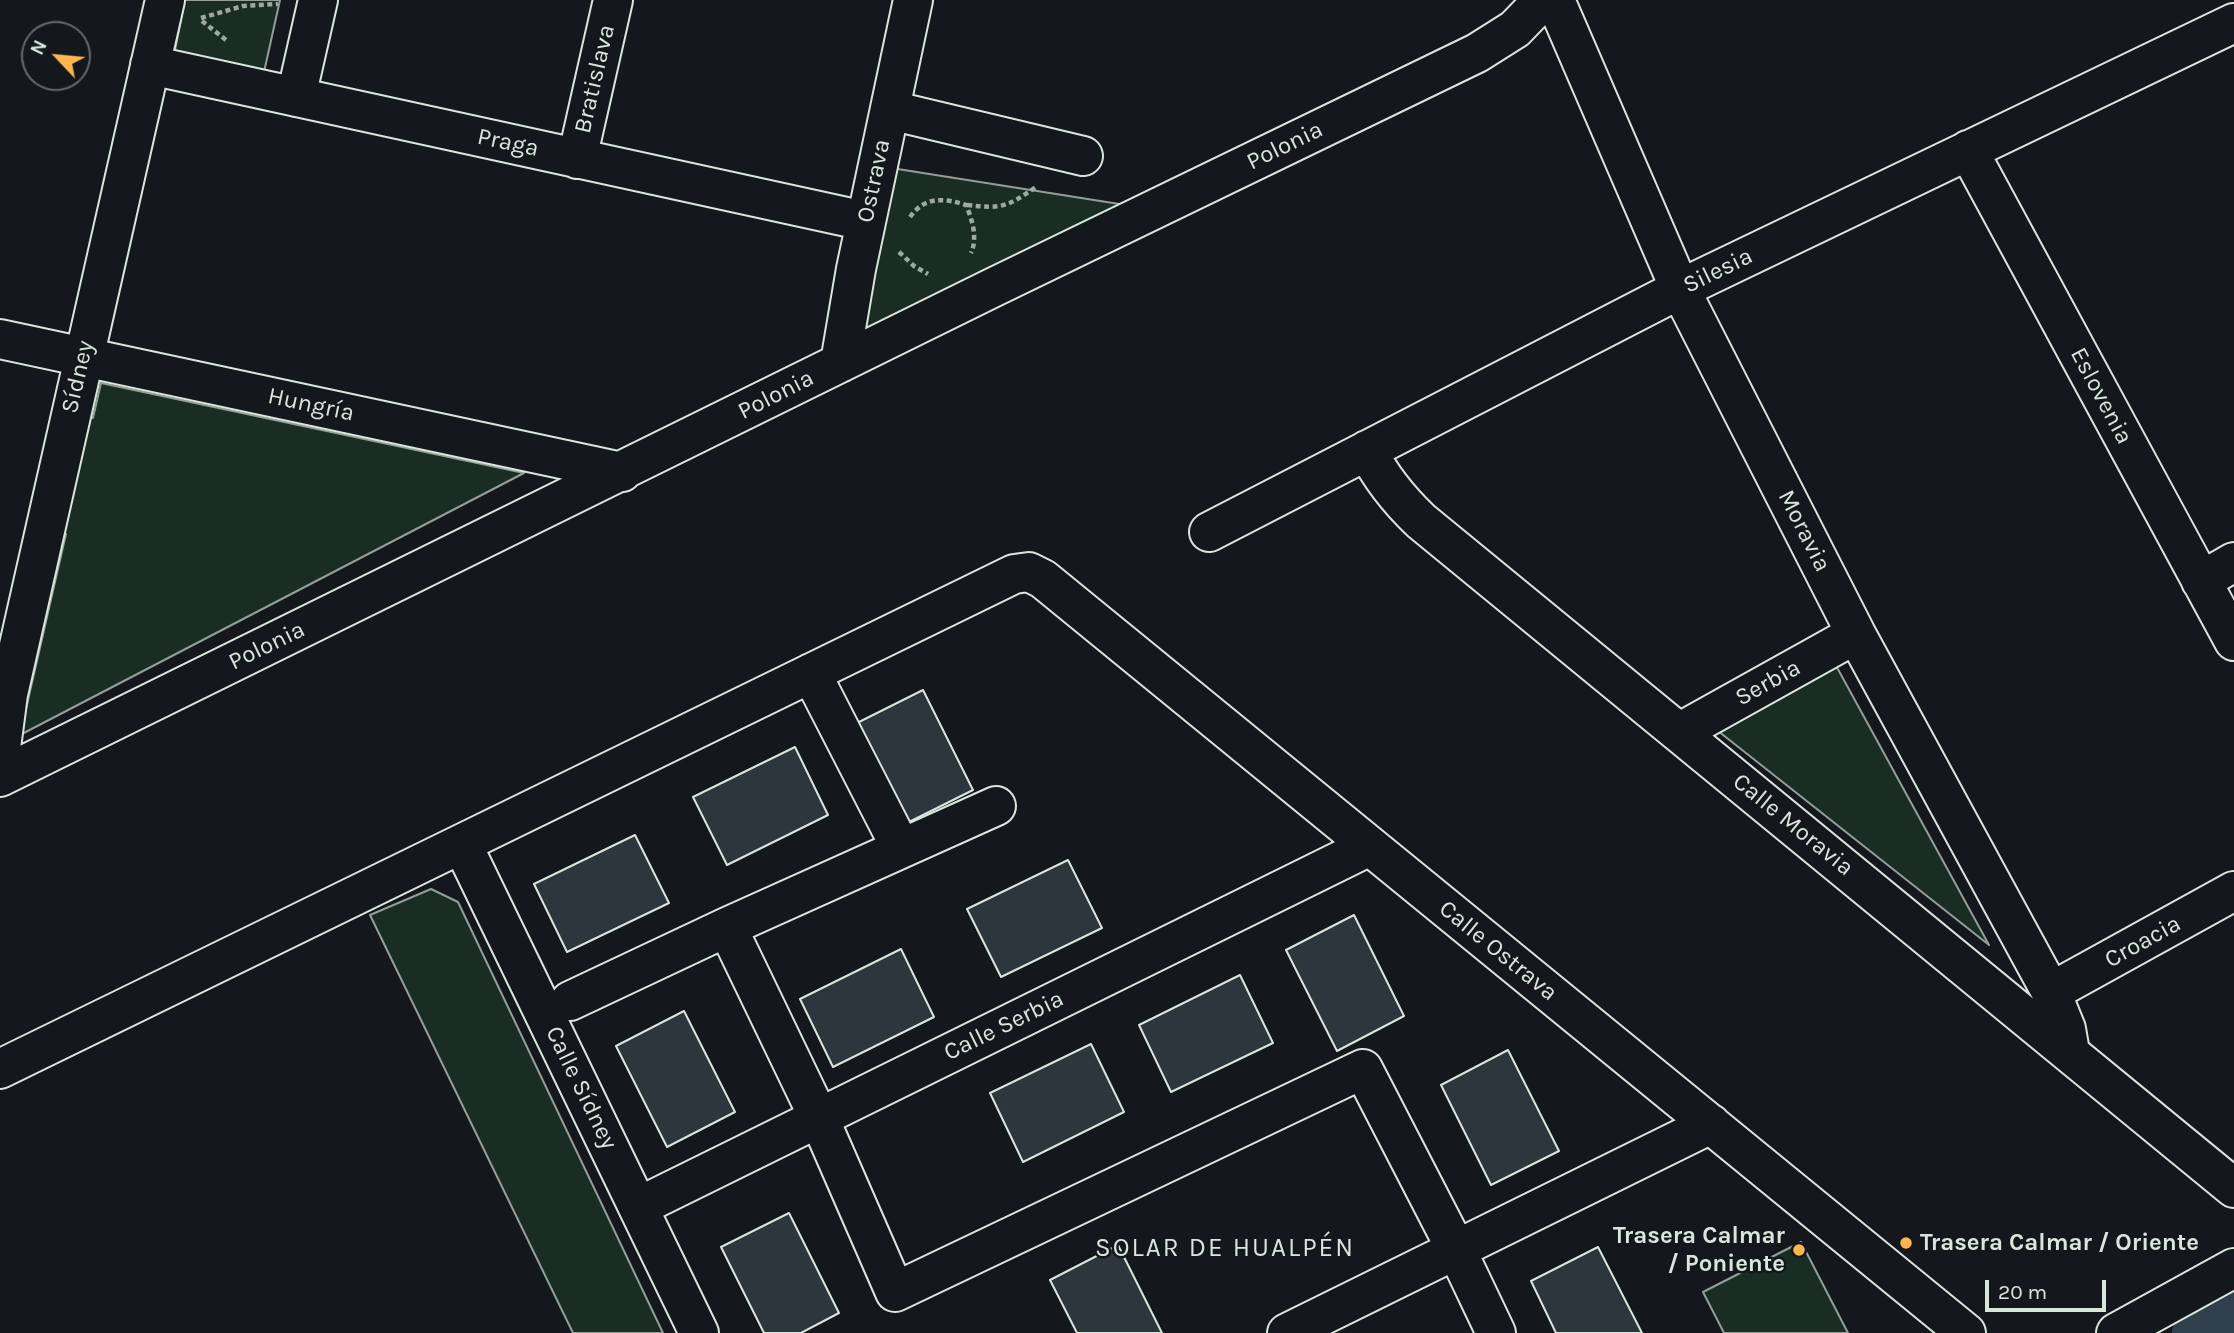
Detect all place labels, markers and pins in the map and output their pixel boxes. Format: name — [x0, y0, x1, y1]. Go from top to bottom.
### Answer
place label: Trasera Calmar / Poniente — [1613, 1222, 1785, 1278]
place label: Trasera Calmar / Oriente — [1920, 1229, 2199, 1257]
marker: Trasera Calmar / Oriente — [1898, 1235, 1914, 1251]
marker: Trasera Calmar / Poniente — [1791, 1242, 1807, 1258]

